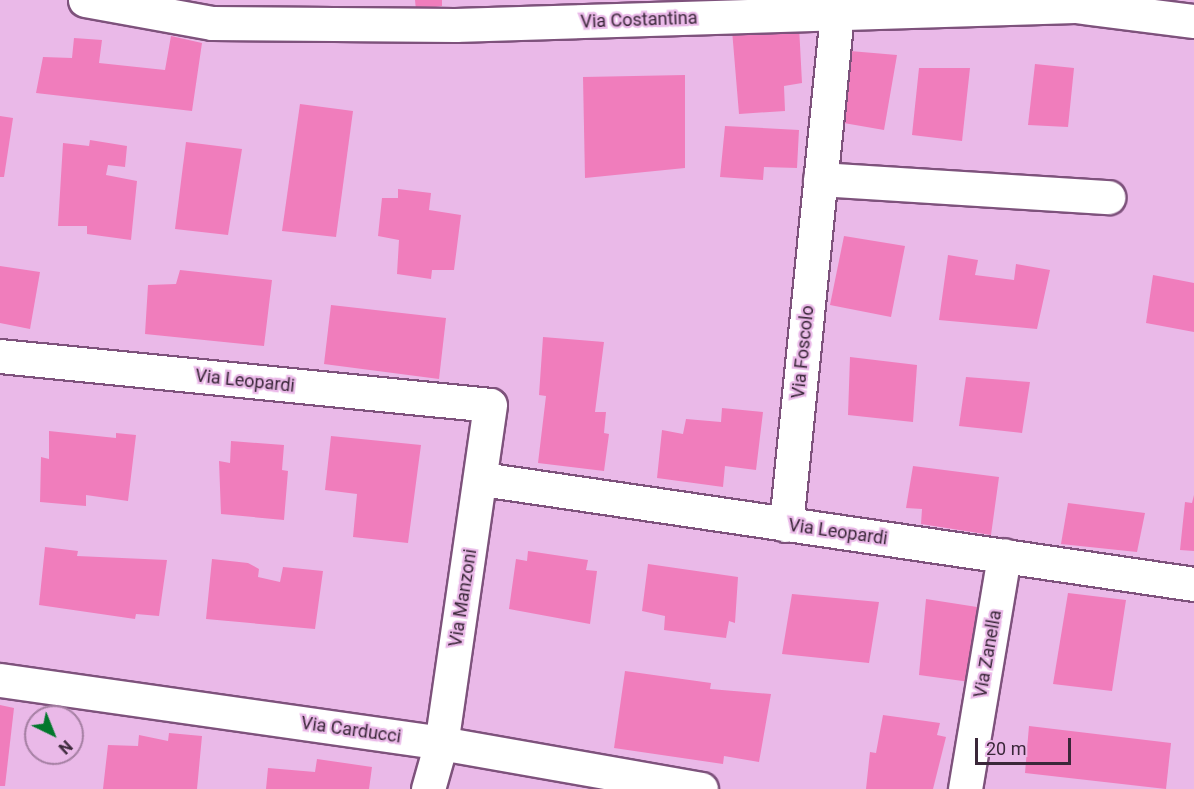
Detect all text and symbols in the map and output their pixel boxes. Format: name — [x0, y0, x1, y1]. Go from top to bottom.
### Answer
street label: Via Costantina — [580, 7, 698, 33]
street label: Via Foscolo — [787, 304, 819, 400]
street label: Via Leopardi — [194, 365, 296, 397]
street label: Via Leopardi — [787, 514, 889, 550]
street label: Via Manzoni — [445, 547, 481, 649]
street label: Via Zanella — [970, 608, 1006, 700]
north arrow — [24, 705, 84, 765]
street label: Via Carducci — [300, 712, 402, 748]
scale bar — [978, 726, 1074, 764]
text: N — [55, 736, 76, 758]
text: 20 m — [986, 738, 1026, 759]

